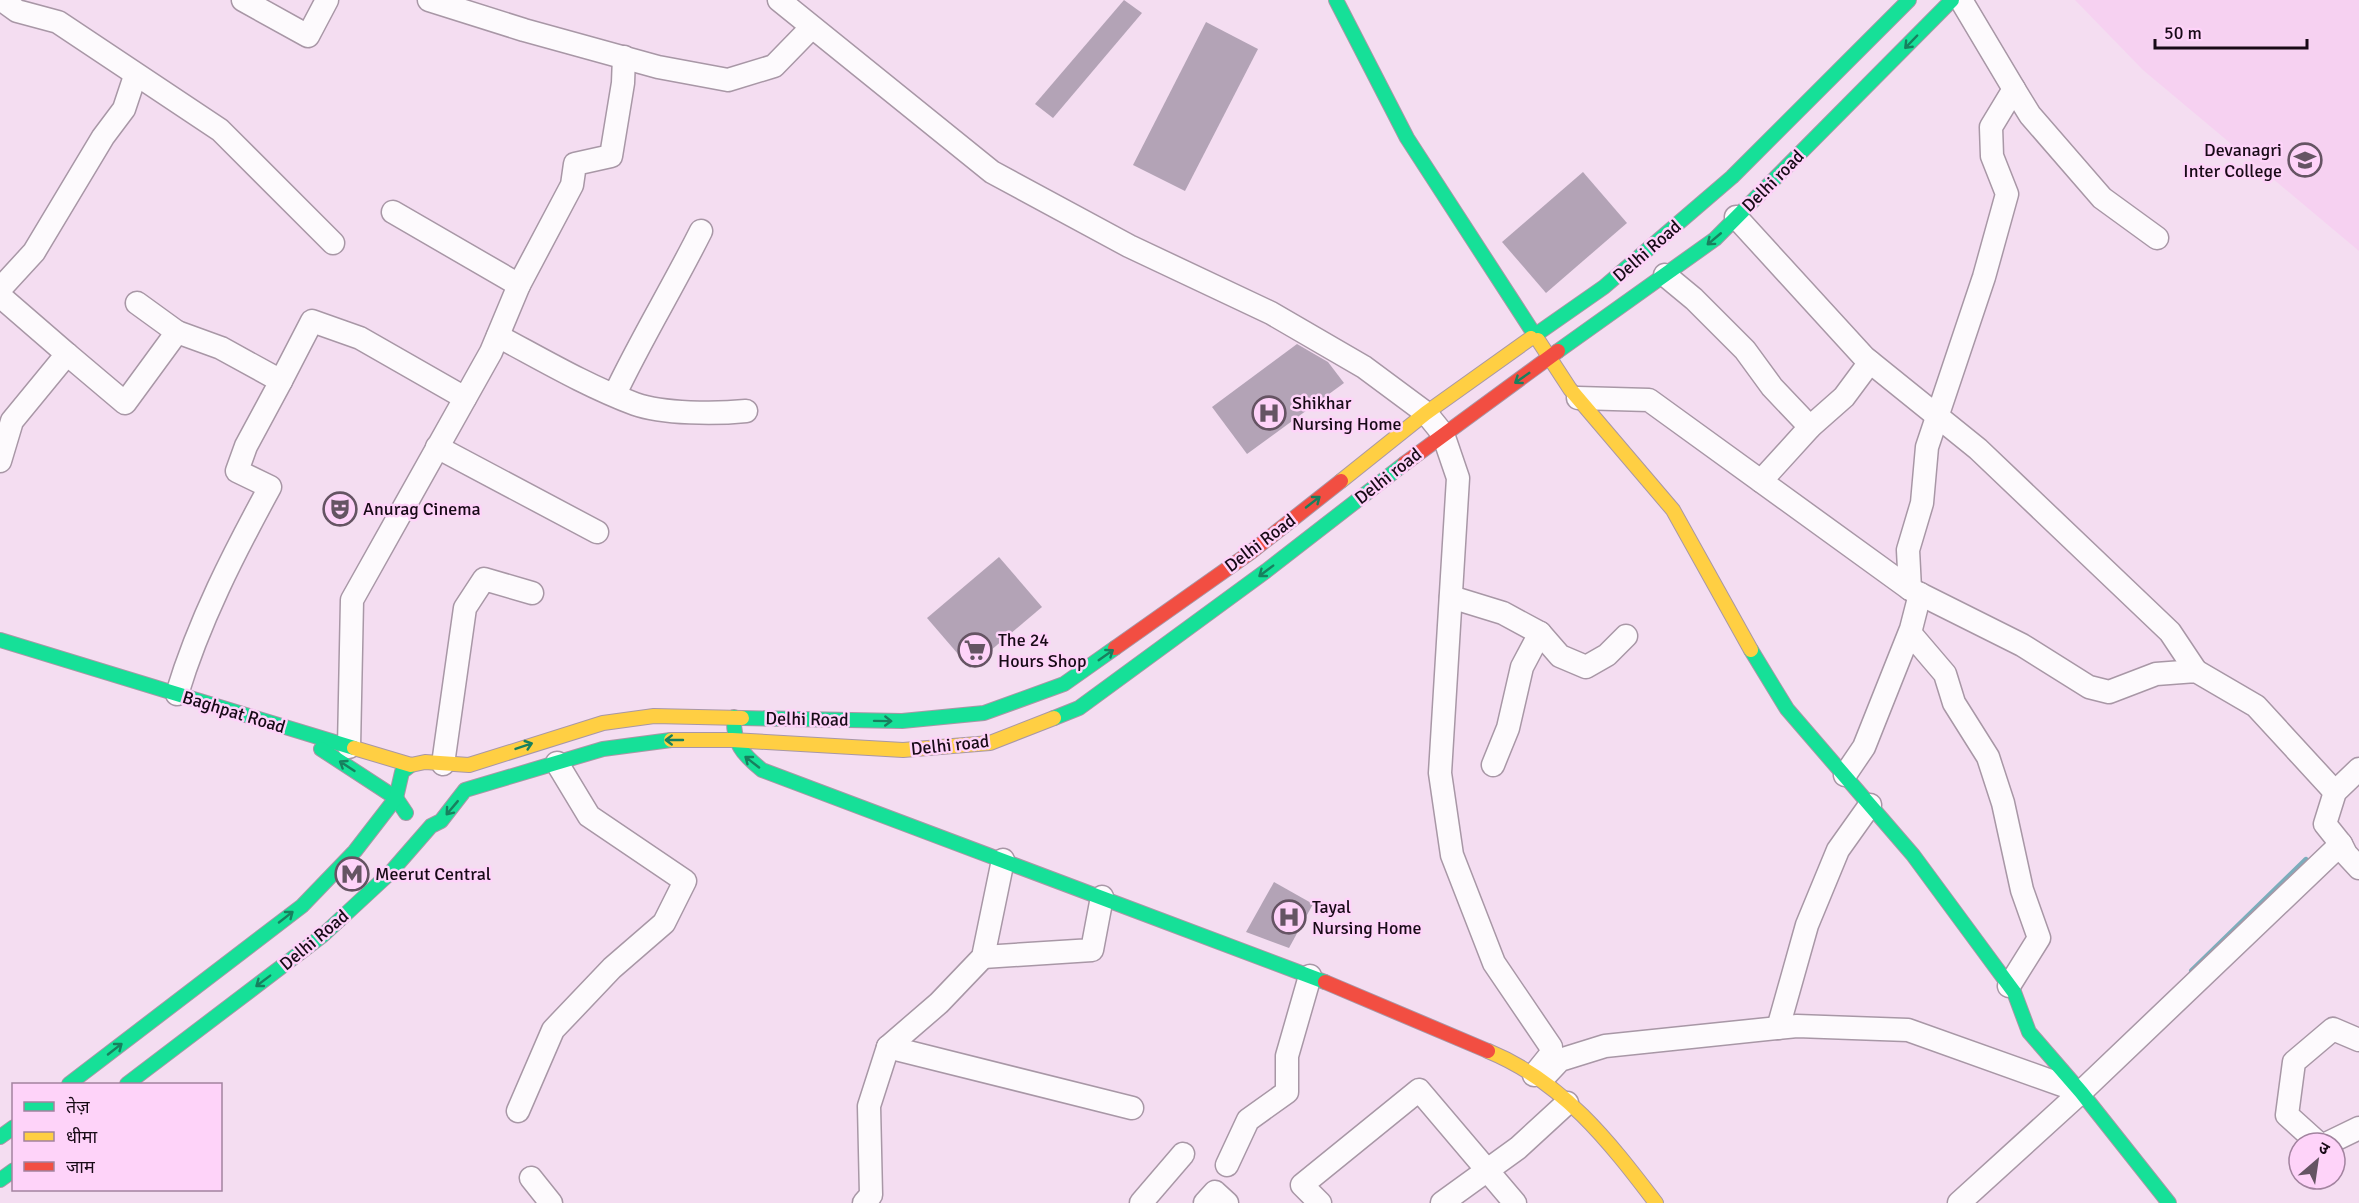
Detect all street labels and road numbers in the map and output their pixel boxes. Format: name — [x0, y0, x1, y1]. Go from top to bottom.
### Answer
street label: Delhi road — [1737, 145, 1809, 217]
street label: Delhi Road — [1608, 215, 1686, 287]
street label: Delhi road — [1350, 443, 1426, 509]
street label: Delhi Road — [1220, 509, 1300, 577]
street label: Baghpat Road — [180, 686, 288, 738]
street label: Delhi Road — [765, 707, 849, 731]
street label: Delhi road — [910, 730, 990, 760]
street label: Delhi Road — [275, 905, 353, 975]

